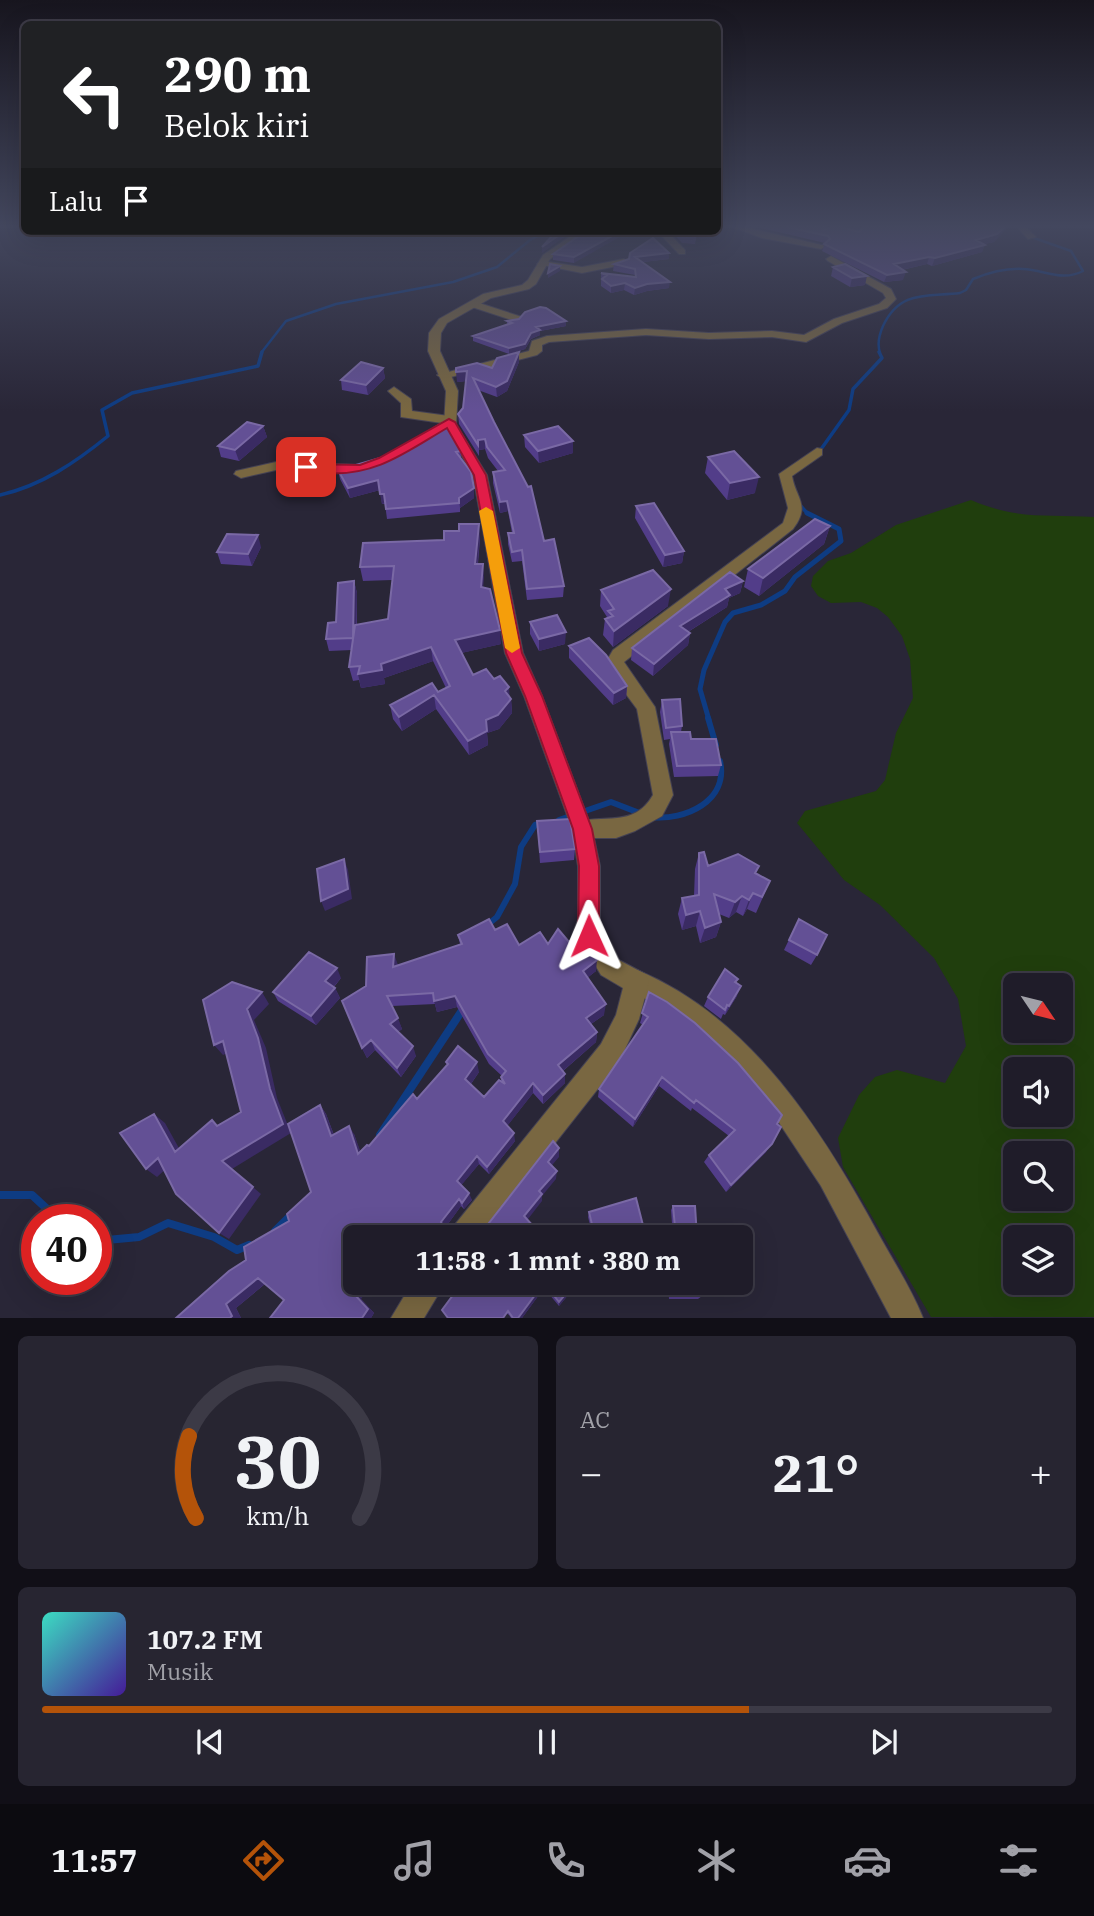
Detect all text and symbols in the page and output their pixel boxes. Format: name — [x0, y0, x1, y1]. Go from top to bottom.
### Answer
text: 290 m — [164, 42, 311, 105]
icon: left — [49, 49, 140, 140]
text: Belok kiri — [164, 104, 309, 146]
icon: arrive — [117, 182, 155, 220]
text: Lalu — [49, 184, 103, 218]
pin — [276, 437, 336, 497]
icon: arrive — [287, 448, 325, 486]
position arrow — [552, 899, 626, 973]
north arrow — [1003, 973, 1073, 1043]
map controls — [1003, 973, 1073, 1295]
button: sound — [1003, 1057, 1073, 1127]
button: search — [1003, 1141, 1073, 1211]
speed limit sign: 40 — [21, 1204, 112, 1295]
button: layers — [1003, 1225, 1073, 1295]
text: 11:58 · 1 mnt · 380 m — [416, 1243, 680, 1277]
text: AC — [580, 1404, 610, 1434]
text: 30 — [234, 1414, 322, 1509]
text: 21° — [773, 1439, 859, 1506]
text: − — [580, 1448, 603, 1497]
text: + — [1029, 1448, 1052, 1497]
text: km/h — [246, 1499, 310, 1532]
text: 107.2 FM — [147, 1622, 263, 1656]
text: Musik — [147, 1656, 213, 1686]
icon: previous — [191, 1723, 229, 1761]
icon: pause — [528, 1723, 566, 1761]
icon: next — [865, 1723, 903, 1761]
icon: directions — [239, 1836, 288, 1885]
icon: music — [390, 1836, 439, 1885]
icon: phone — [541, 1836, 590, 1885]
icon: climate — [692, 1836, 741, 1885]
icon: car — [843, 1836, 892, 1885]
icon: filters — [994, 1836, 1043, 1885]
text: 11:57 — [51, 1839, 137, 1881]

